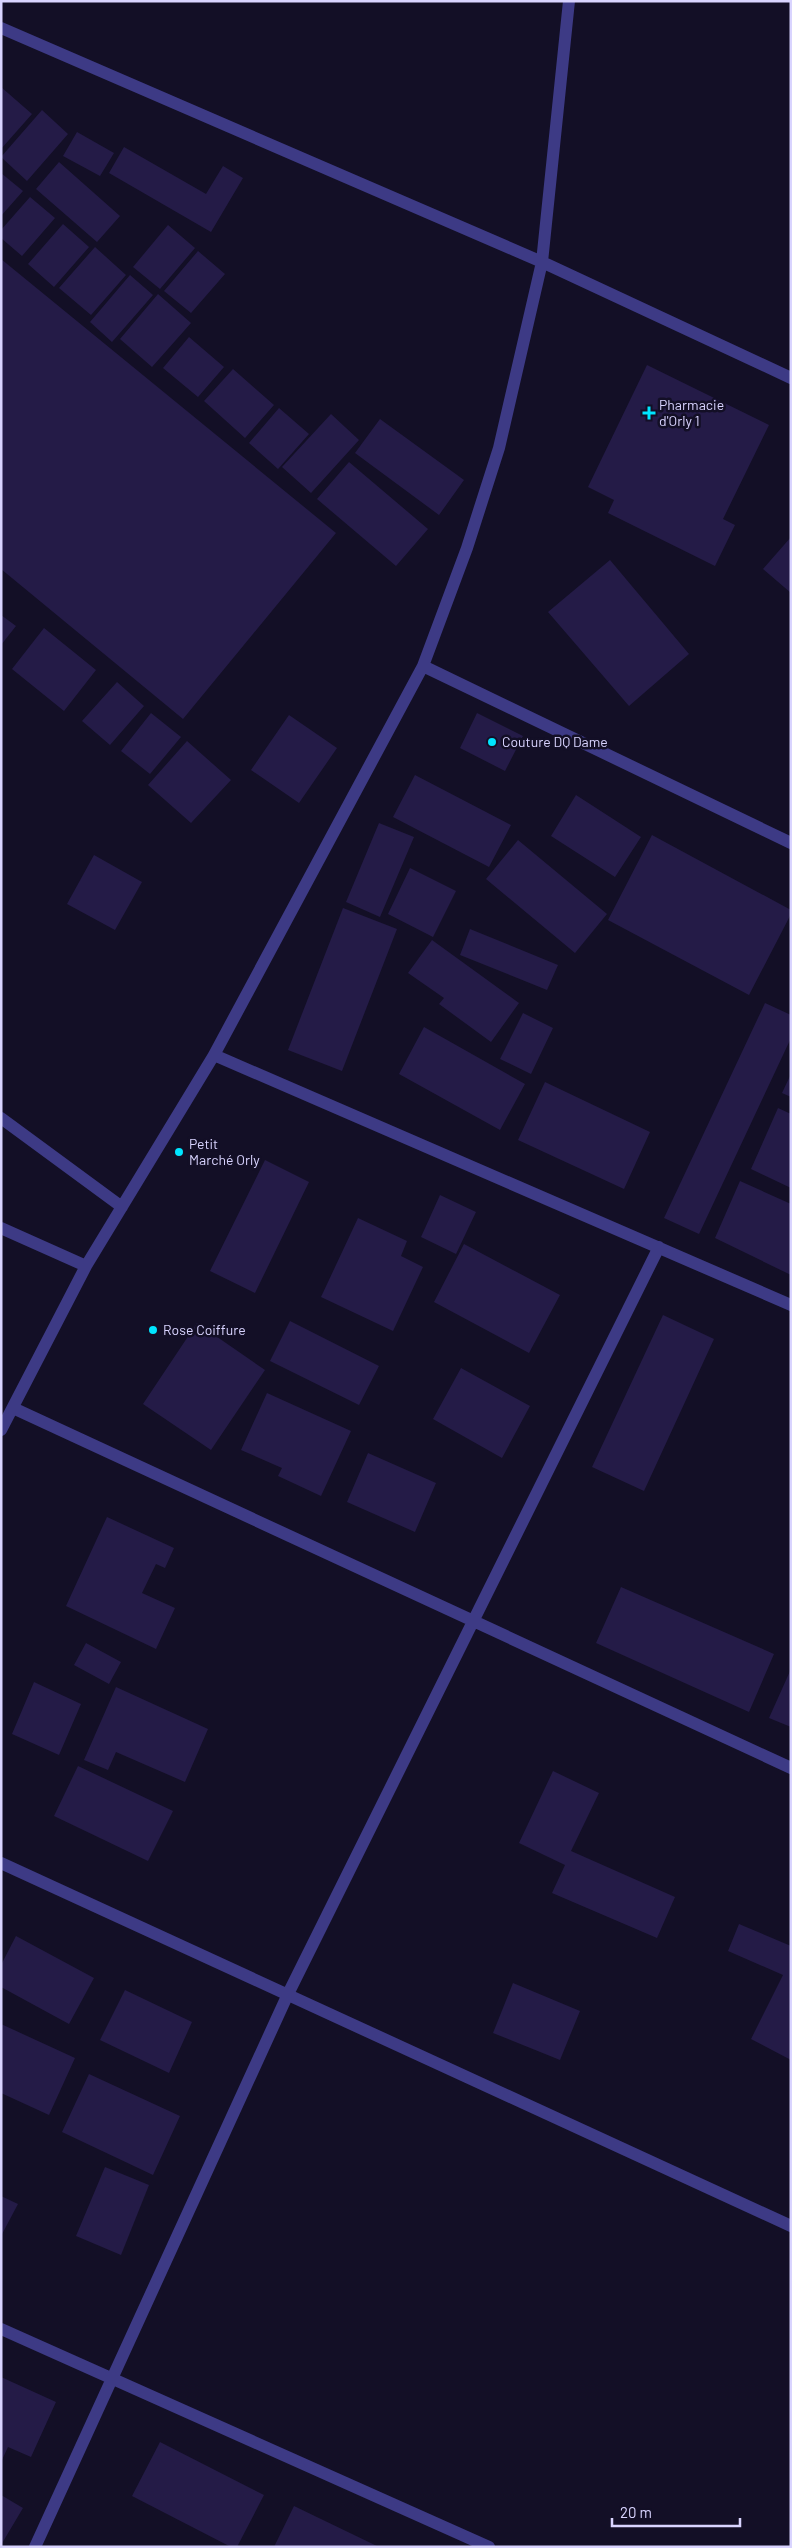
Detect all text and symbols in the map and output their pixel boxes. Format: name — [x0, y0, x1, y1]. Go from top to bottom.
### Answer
place label: Pharmacie d'Orly 1 — [659, 396, 724, 429]
marker: Pharmacie d'Orly 1 — [643, 407, 655, 419]
place label: Couture DQ Dame — [502, 733, 608, 750]
marker: Couture DQ Dame — [486, 736, 498, 748]
place label: Petit Marché Orly — [189, 1135, 260, 1168]
marker: Petit Marché Orly — [173, 1146, 185, 1158]
place label: Rose Coiffure — [163, 1321, 246, 1338]
marker: Rose Coiffure — [147, 1324, 159, 1336]
scale bar — [612, 2496, 740, 2528]
text: 20 m — [620, 2503, 652, 2521]

